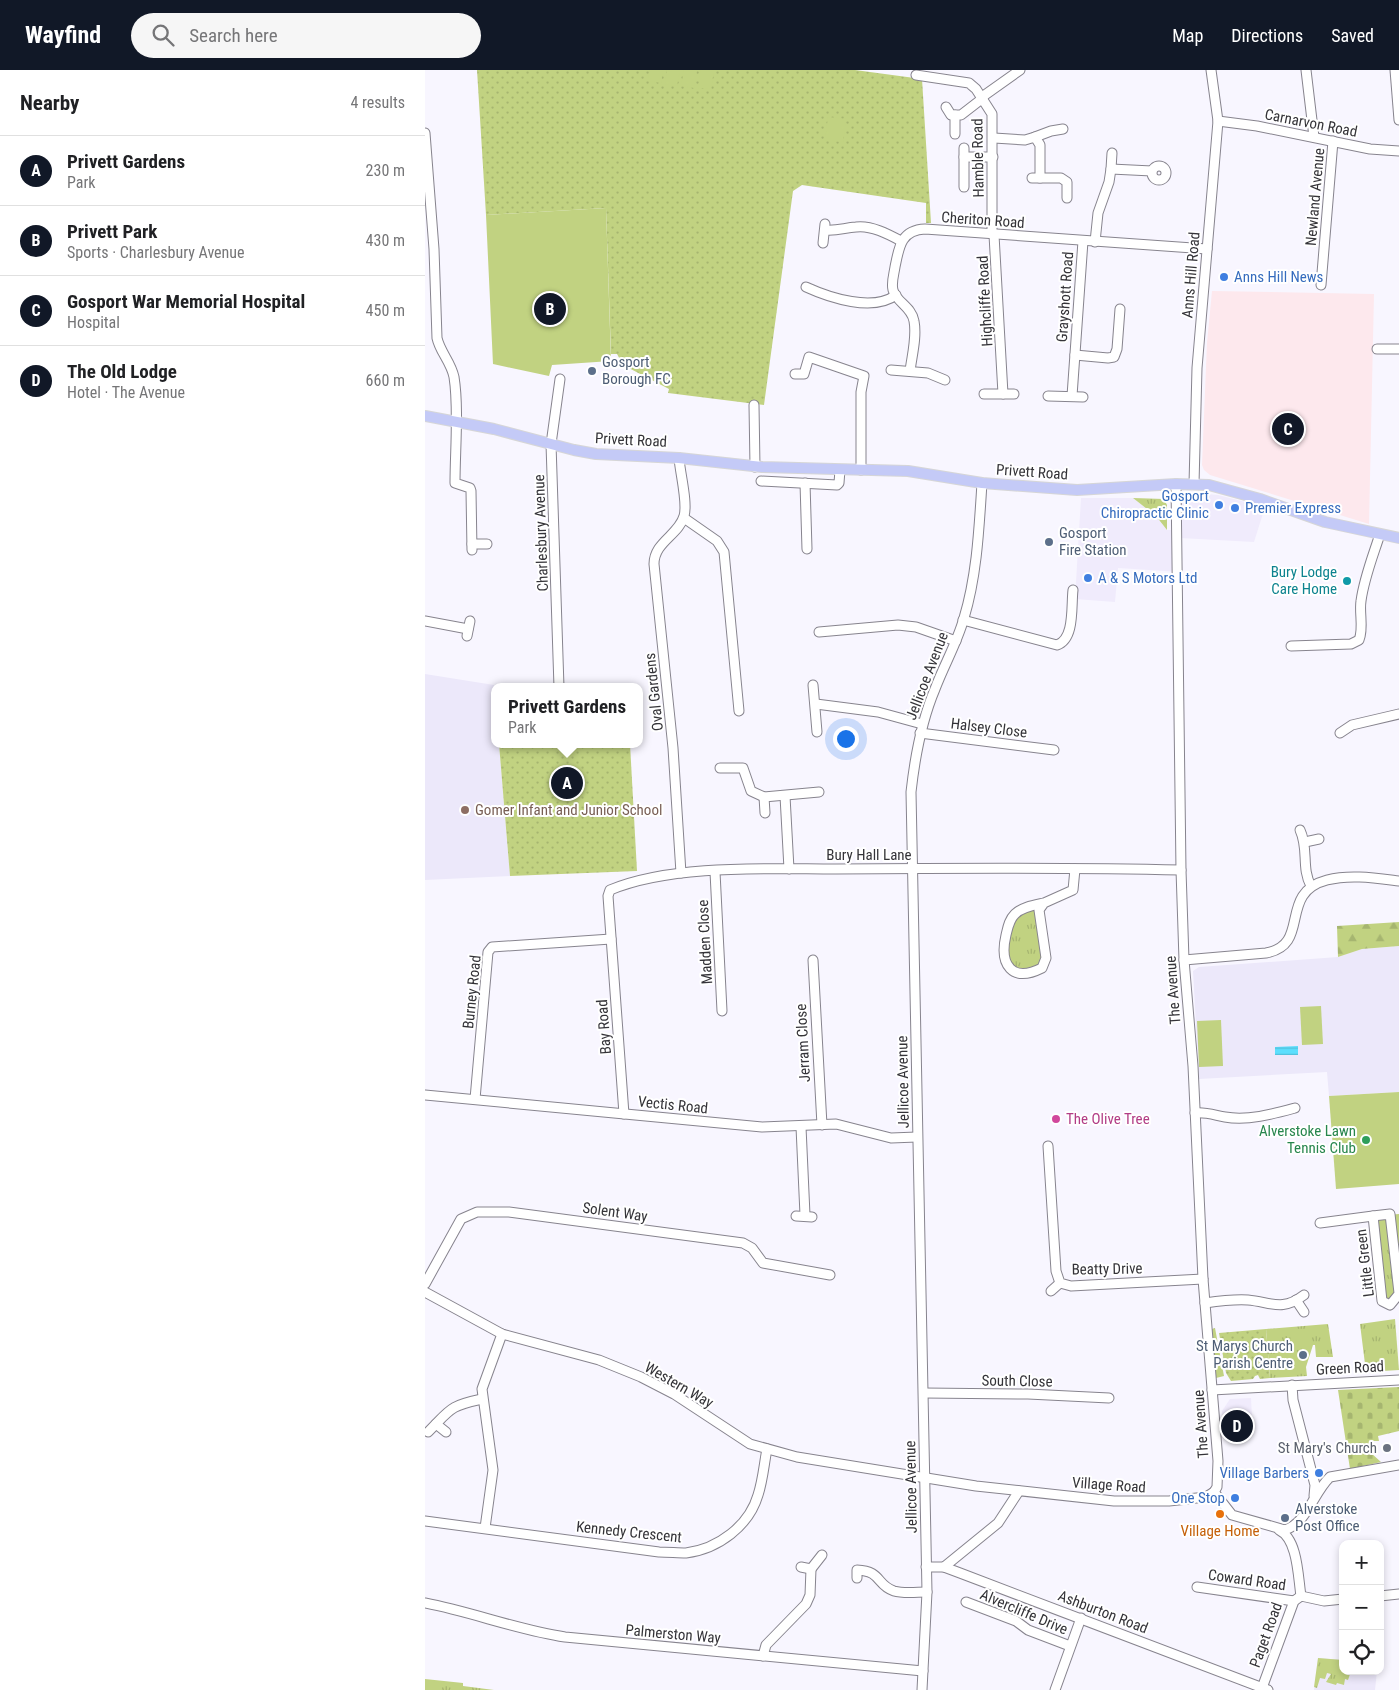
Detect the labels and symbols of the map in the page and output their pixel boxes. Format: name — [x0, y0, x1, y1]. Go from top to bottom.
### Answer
street label: Carnarvon Road — [1263, 105, 1359, 141]
street label: Hamble Road — [968, 118, 988, 198]
street label: Newland Avenue — [1302, 147, 1328, 247]
street label: Cheriton Road — [941, 208, 1025, 232]
street label: Anns Hill Road — [1178, 231, 1204, 319]
street label: Grayshott Road — [1053, 251, 1077, 343]
street label: Highcliffe Road — [974, 255, 996, 347]
place label: Anns Hill News — [1234, 268, 1324, 286]
marker: Anns Hill News — [1218, 271, 1230, 283]
pin: B — [534, 290, 566, 328]
place label: Gosport Borough FC — [602, 353, 671, 388]
marker: Gosport Borough FC — [586, 365, 598, 377]
pin: C — [1272, 410, 1304, 448]
street label: Privett Road — [595, 429, 667, 451]
street label: Privett Road — [995, 461, 1069, 483]
street label: Charlesbury Avenue — [530, 474, 552, 592]
place label: Gosport Chiropractic Clinic — [1101, 487, 1209, 522]
marker: Gosport Chiropractic Clinic — [1213, 499, 1225, 511]
place label: Premier Express — [1245, 499, 1341, 517]
marker: Premier Express — [1229, 502, 1241, 514]
place label: Gosport Fire Station — [1059, 524, 1127, 559]
marker: Gosport Fire Station — [1043, 536, 1055, 548]
place label: Bury Lodge Care Home — [1271, 563, 1337, 598]
place label: A & S Motors Ltd — [1098, 569, 1197, 587]
marker: A & S Motors Ltd — [1082, 572, 1094, 584]
marker: Bury Lodge Care Home — [1341, 575, 1353, 587]
street label: Jellicoe Avenue — [902, 629, 952, 723]
street label: Oval Gardens — [641, 652, 667, 732]
street label: Halsey Close — [950, 714, 1028, 742]
your location — [833, 726, 859, 752]
pin: A — [551, 764, 583, 802]
place label: Gomer Infant and Junior School — [475, 801, 662, 819]
marker: Gomer Infant and Junior School — [459, 804, 471, 816]
street label: Bury Hall Lane — [826, 846, 912, 864]
street label: Madden Close — [694, 899, 716, 985]
street label: Burney Road — [459, 954, 485, 1030]
street label: The Avenue — [1162, 955, 1184, 1025]
street label: Bay Road — [593, 999, 615, 1055]
street label: Jerram Close — [792, 1003, 814, 1083]
street label: Jellicoe Avenue — [893, 1035, 913, 1129]
street label: Vectis Road — [637, 1092, 709, 1118]
place label: The Olive Tree — [1066, 1110, 1150, 1128]
marker: The Olive Tree — [1050, 1113, 1062, 1125]
place label: Alverstoke Lawn Tennis Club — [1259, 1122, 1356, 1157]
marker: Alverstoke Lawn Tennis Club — [1360, 1134, 1372, 1146]
street label: Solent Way — [581, 1199, 649, 1225]
street label: Little Green — [1352, 1228, 1378, 1298]
street label: Beatty Drive — [1071, 1259, 1143, 1279]
place label: St Marys Church Parish Centre — [1196, 1337, 1293, 1372]
marker: St Marys Church Parish Centre — [1297, 1349, 1309, 1361]
street label: Green Road — [1315, 1357, 1385, 1379]
street label: Western Way — [641, 1358, 717, 1412]
street label: South Close — [981, 1371, 1053, 1391]
street label: The Avenue — [1190, 1389, 1212, 1459]
pin: D — [1221, 1407, 1253, 1445]
place label: St Mary's Church — [1278, 1439, 1377, 1457]
street label: Jellicoe Avenue — [901, 1440, 921, 1534]
marker: St Mary's Church — [1381, 1442, 1393, 1454]
place label: Village Barbers — [1219, 1464, 1309, 1482]
marker: Village Barbers — [1313, 1467, 1325, 1479]
street label: Village Road — [1072, 1473, 1146, 1497]
place label: One Stop — [1171, 1489, 1225, 1507]
marker: One Stop — [1229, 1492, 1241, 1504]
place label: Alverstoke Post Office — [1295, 1500, 1360, 1535]
marker: Village Home — [1214, 1508, 1226, 1520]
marker: Alverstoke Post Office — [1279, 1512, 1291, 1524]
street label: Kennedy Crescent — [575, 1517, 683, 1547]
place label: Village Home — [1181, 1522, 1259, 1540]
street label: Coward Road — [1207, 1566, 1287, 1594]
street label: Alvercliffe Drive — [977, 1585, 1071, 1639]
street label: Ashburton Road — [1055, 1587, 1151, 1637]
street label: Paget Road — [1246, 1600, 1286, 1670]
street label: Palmerston Way — [625, 1621, 721, 1647]

